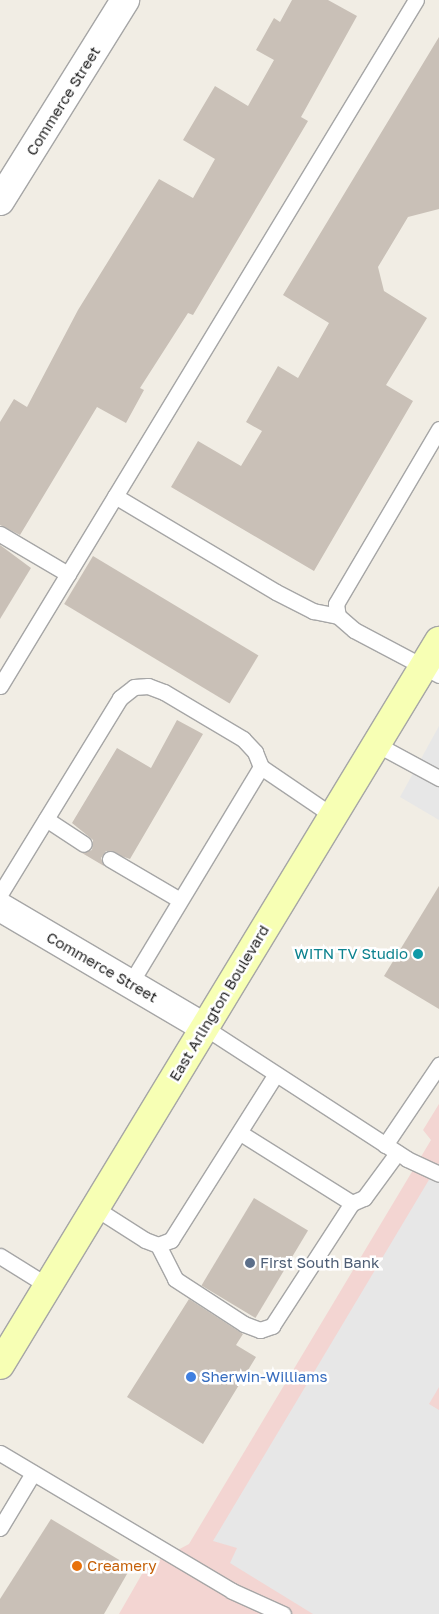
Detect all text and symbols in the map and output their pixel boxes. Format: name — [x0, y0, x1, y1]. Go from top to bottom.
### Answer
street label: Commerce Street — [22, 43, 104, 159]
street label: East Arlington Boulevard — [165, 922, 273, 1084]
street label: Commerce Street — [43, 928, 161, 1006]
place label: WITN TV Studio — [294, 945, 408, 963]
marker: WITN TV Studio — [412, 948, 424, 960]
place label: First South Bank — [260, 1254, 379, 1272]
marker: First South Bank — [244, 1257, 256, 1269]
place label: Sherwin-Williams — [201, 1368, 328, 1386]
marker: Sherwin-Williams — [185, 1371, 197, 1383]
place label: Creamery — [87, 1557, 157, 1575]
marker: Creamery — [71, 1560, 83, 1572]

